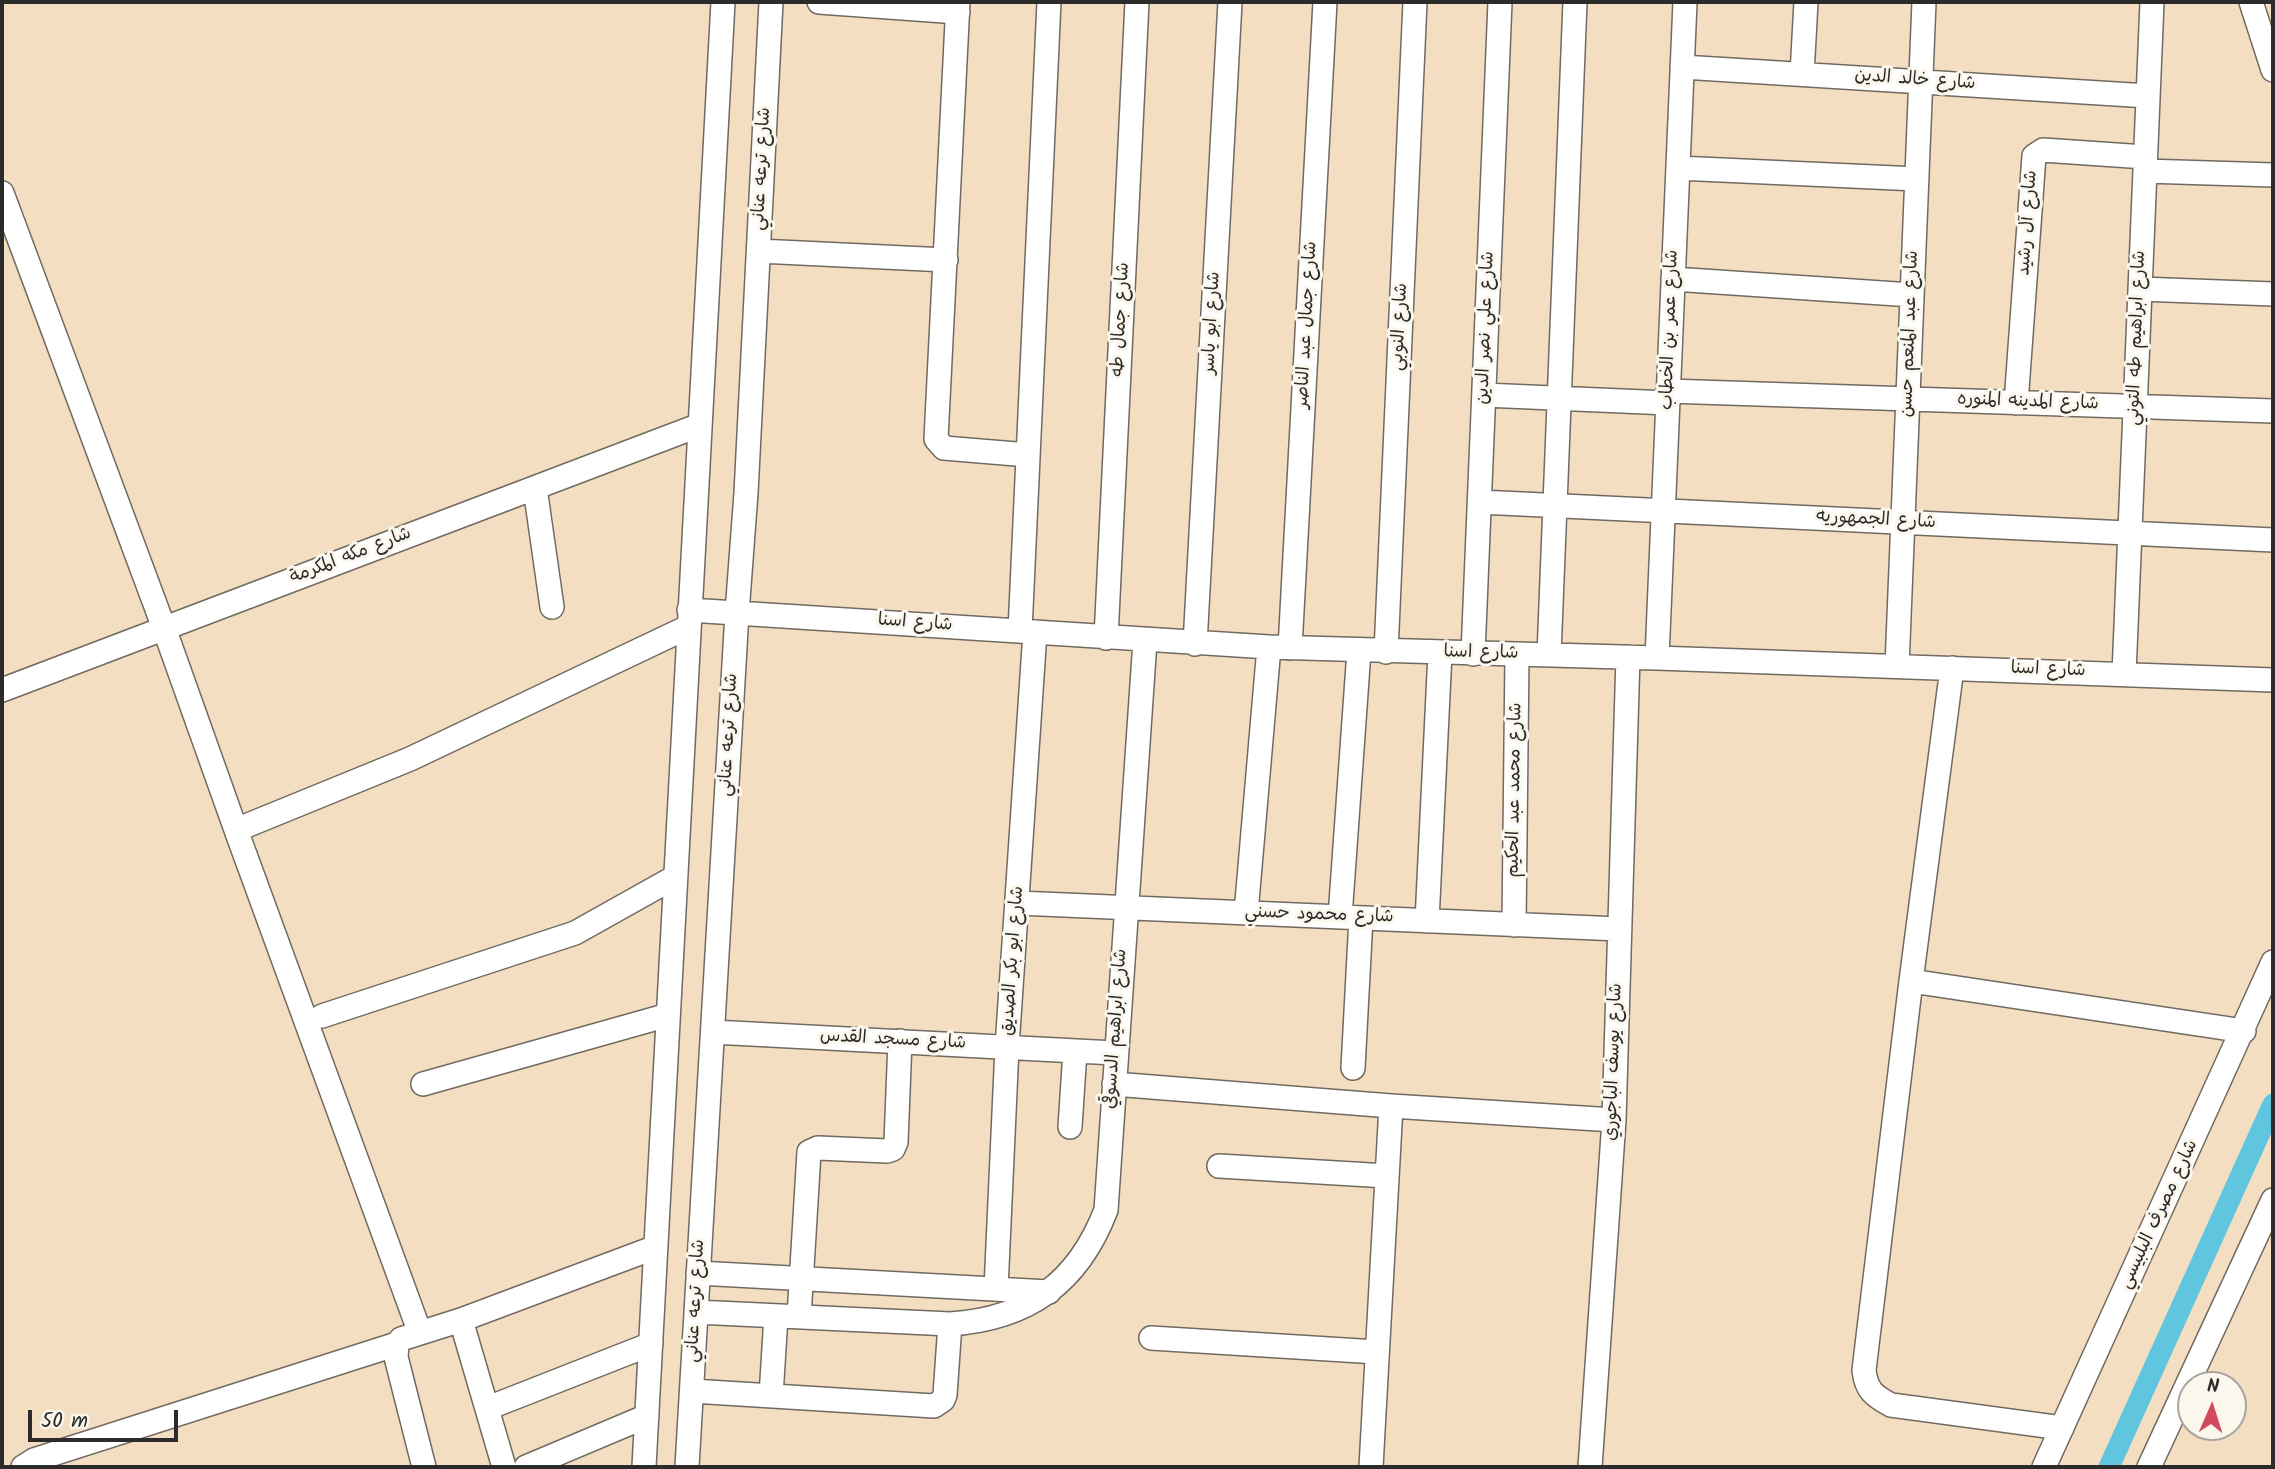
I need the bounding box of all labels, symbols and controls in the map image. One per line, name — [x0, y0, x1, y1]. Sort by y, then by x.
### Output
street label: شارع خالد الدين — [1854, 66, 1976, 96]
street label: شارع ترعه عناني — [749, 107, 777, 231]
street label: شارع آل رشيد — [2015, 170, 2043, 276]
street label: شارع جمال عبد الناصر — [1293, 241, 1323, 409]
street label: شارع عمر بن الخطاب — [1657, 249, 1685, 411]
street label: شارع عبد المنعم حسن — [1897, 250, 1925, 418]
street label: شارع ابراهيم طه التوني — [2124, 250, 2152, 426]
street label: شارع علي نصر الدين — [1474, 251, 1500, 405]
street label: شارع جمال طه — [1108, 262, 1136, 378]
street label: شارع ابو ياسر — [1200, 271, 1226, 375]
street label: شارع النوبي — [1388, 283, 1414, 371]
street label: شارع المدينه المنوره — [1957, 390, 2099, 416]
street label: شارع الجمهوريه — [1816, 507, 1936, 535]
street label: شارع مكه المكرمة — [287, 524, 415, 590]
street label: شارع اسنا — [877, 611, 953, 637]
street label: شارع اسنا — [1443, 643, 1519, 665]
street label: شارع اسنا — [2010, 659, 2086, 683]
street label: شارع ترعه عناني — [716, 673, 744, 797]
street label: شارع محمد عبد الحكيم — [1504, 702, 1528, 878]
street label: شارع ابو بكر الصديق — [998, 886, 1030, 1036]
street label: شارع محمود حسني — [1244, 903, 1394, 929]
street label: شارع ابراهيم الدسوقي — [1101, 948, 1133, 1110]
street label: شارع يوسف الباجوري — [1601, 983, 1629, 1141]
street label: شارع مسجد القدس — [819, 1026, 967, 1056]
street label: شارع مصرف البلبيسي — [2116, 1137, 2204, 1293]
street label: شارع ترعه عناني — [683, 1239, 711, 1363]
north arrow — [2177, 1371, 2247, 1441]
text: N — [2206, 1372, 2220, 1402]
scale bar — [32, 1396, 182, 1440]
text: 50 m — [41, 1405, 88, 1438]

